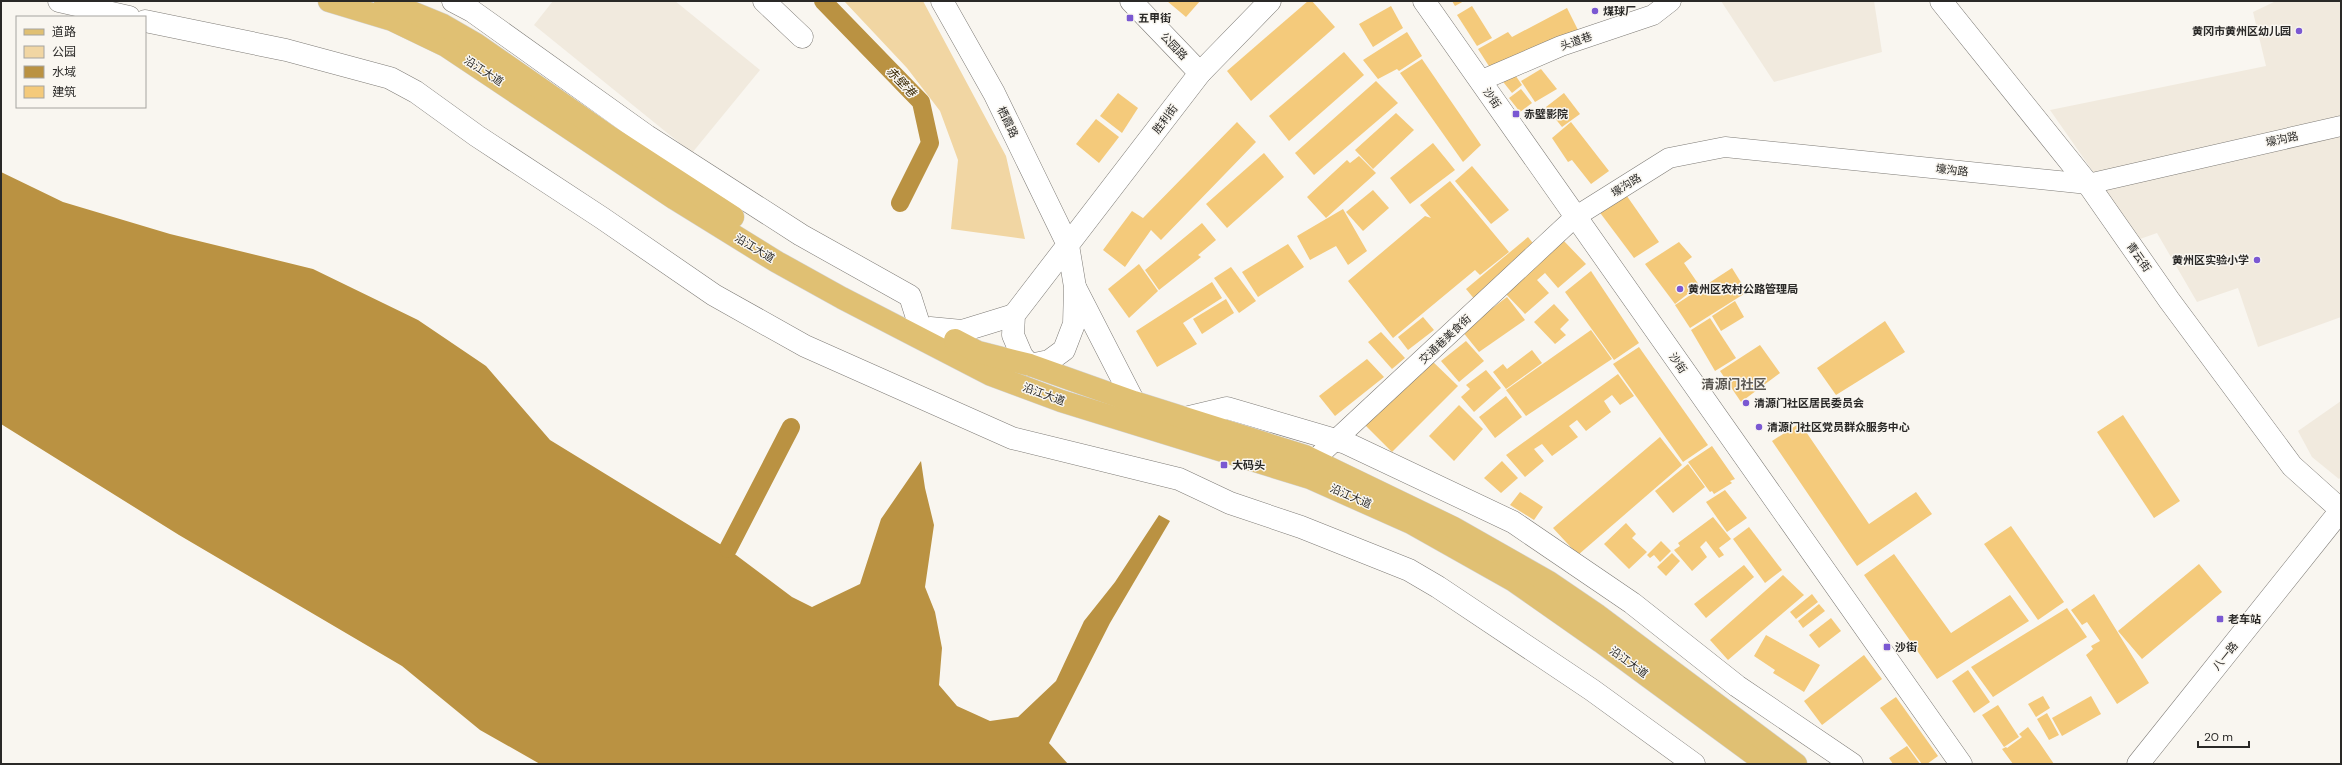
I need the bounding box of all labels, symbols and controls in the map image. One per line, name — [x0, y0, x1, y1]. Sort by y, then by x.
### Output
place label: 煤球厂 — [1603, 4, 1636, 18]
marker: 煤球厂 — [1590, 6, 1600, 16]
place label: 五甲街 — [1138, 11, 1171, 25]
marker: 五甲街 — [1125, 13, 1135, 23]
legend — [16, 16, 146, 108]
text: 道路 — [52, 24, 76, 40]
place label: 黄冈市黄州区幼儿园 — [2192, 24, 2291, 38]
marker: 黄冈市黄州区幼儿园 — [2294, 26, 2304, 36]
street label: 公园路 — [1158, 29, 1190, 63]
street label: 头道巷 — [1558, 29, 1594, 53]
text: 公园 — [52, 44, 76, 60]
street label: 沿江大道 — [462, 53, 506, 89]
water label: 赤壁港 — [883, 63, 921, 102]
text: 水域 — [52, 64, 76, 80]
text: 建筑 — [52, 84, 76, 100]
street label: 沙街 — [1480, 85, 1504, 111]
street label: 胜利街 — [1149, 102, 1181, 136]
street label: 栖霞路 — [994, 104, 1022, 140]
place label: 赤壁影院 — [1524, 107, 1568, 121]
marker: 赤壁影院 — [1511, 109, 1521, 119]
street label: 壕沟路 — [2264, 128, 2300, 150]
street label: 壕沟路 — [1935, 161, 1969, 179]
street label: 壕沟路 — [1608, 170, 1644, 200]
street label: 沿江大道 — [733, 231, 777, 265]
street label: 青云街 — [2124, 239, 2154, 275]
place label: 黄州区实验小学 — [2172, 253, 2249, 267]
marker: 黄州区实验小学 — [2252, 255, 2262, 265]
place label: 黄州区农村公路管理局 — [1688, 282, 1798, 296]
marker: 黄州区农村公路管理局 — [1675, 284, 1685, 294]
street label: 交通巷美食街 — [1416, 311, 1474, 367]
street label: 沙街 — [1666, 350, 1690, 376]
district label: 清源门社区 — [1701, 376, 1767, 393]
street label: 沿江大道 — [1021, 380, 1067, 408]
place label: 清源门社区居民委员会 — [1754, 396, 1864, 410]
marker: 清源门社区居民委员会 — [1741, 398, 1751, 408]
place label: 清源门社区党员群众服务中心 — [1767, 420, 1910, 434]
marker: 清源门社区党员群众服务中心 — [1754, 422, 1764, 432]
place label: 大码头 — [1232, 458, 1265, 472]
marker: 大码头 — [1219, 460, 1229, 470]
street label: 沿江大道 — [1328, 481, 1374, 511]
place label: 老车站 — [2228, 612, 2261, 626]
marker: 老车站 — [2215, 614, 2225, 624]
street label: 八一路 — [2209, 639, 2241, 673]
place label: 沙街 — [1895, 640, 1917, 654]
marker: 沙街 — [1882, 642, 1892, 652]
street label: 沿江大道 — [1607, 643, 1651, 681]
scale bar — [2198, 723, 2249, 749]
text: 20 m — [2204, 729, 2233, 745]

